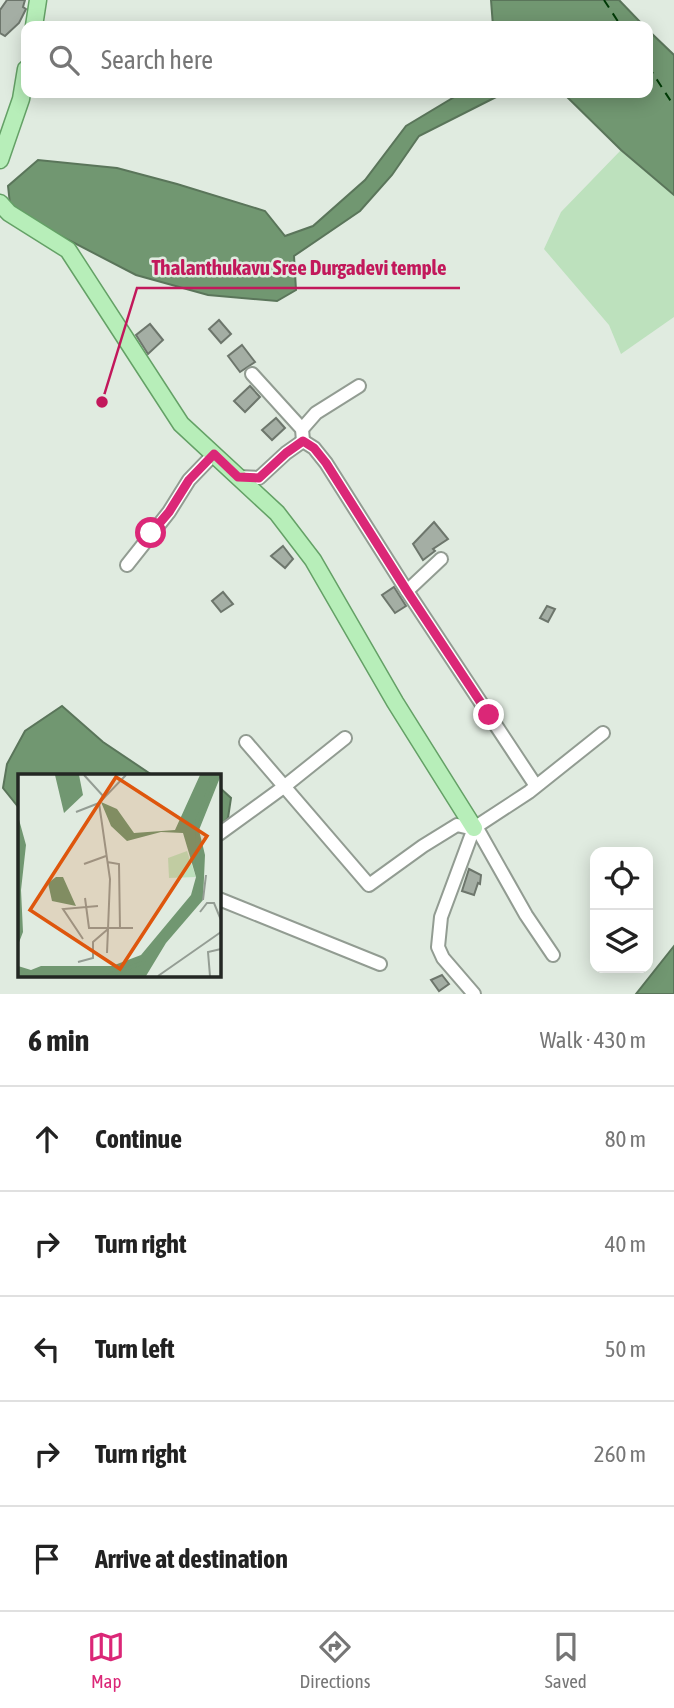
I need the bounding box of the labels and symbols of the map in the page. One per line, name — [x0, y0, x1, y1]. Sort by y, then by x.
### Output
callout: Thalanthukavu Sree Durgadevi temple — [137, 246, 460, 288]
text: Thalanthukavu Sree Durgadevi temple — [152, 255, 447, 279]
route start — [135, 517, 166, 548]
route end — [473, 699, 504, 730]
inset map — [18, 774, 220, 976]

